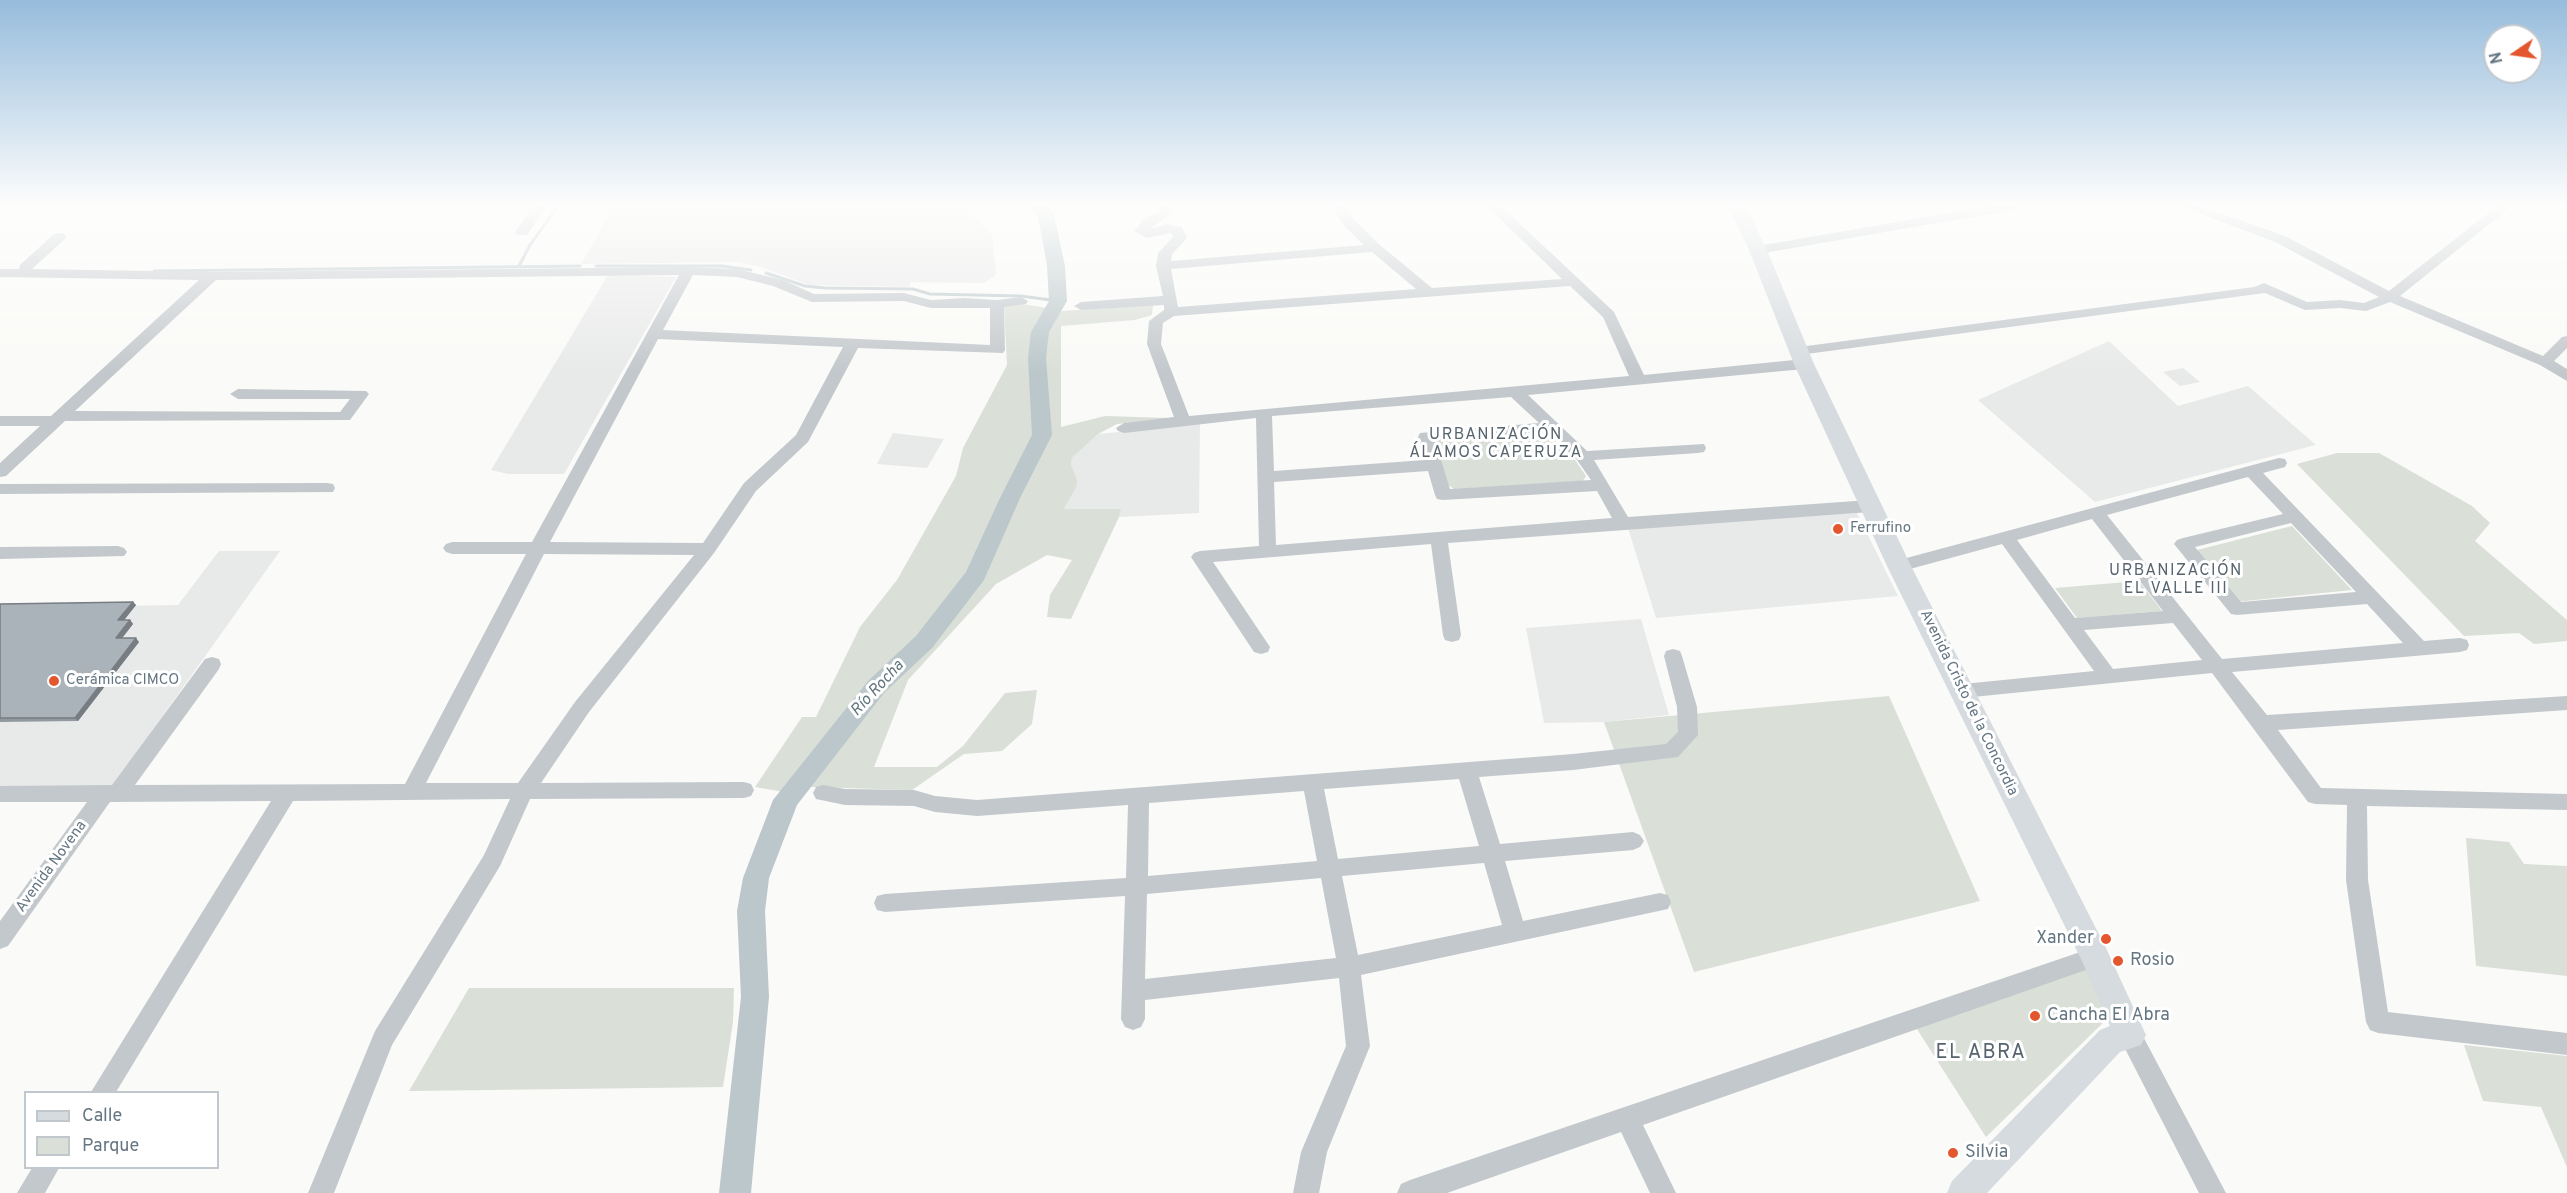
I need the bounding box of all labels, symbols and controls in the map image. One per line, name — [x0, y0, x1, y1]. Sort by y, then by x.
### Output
north arrow — [2483, 24, 2543, 84]
text: N — [2486, 50, 2508, 65]
district label: URBANIZACIÓN ÁLAMOS CAPERUZA — [1409, 426, 1583, 464]
place label: Ferrufino — [1850, 520, 1911, 538]
marker: Ferrufino — [1831, 522, 1845, 536]
district label: URBANIZACIÓN EL VALLE III — [2109, 562, 2243, 600]
street label: Avenida Cristo de la Concordia — [1915, 607, 2021, 799]
water label: Río Rocha — [847, 657, 909, 721]
place label: Cerámica CIMCO — [66, 672, 179, 690]
marker: Cerámica CIMCO — [47, 674, 61, 688]
street label: Avenida Novena — [13, 818, 91, 916]
place label: Xander — [2036, 928, 2094, 950]
marker: Xander — [2099, 932, 2113, 946]
place label: Rosio — [2130, 950, 2174, 972]
marker: Rosio — [2111, 954, 2125, 968]
place label: Cancha El Abra — [2047, 1005, 2170, 1027]
marker: Cancha El Abra — [2028, 1009, 2042, 1023]
district label: EL ABRA — [1936, 1042, 2026, 1066]
legend — [24, 1091, 219, 1169]
text: Calle — [82, 1105, 122, 1128]
text: Parque — [82, 1135, 139, 1158]
place label: Silvia — [1965, 1142, 2008, 1164]
marker: Silvia — [1946, 1146, 1960, 1160]

